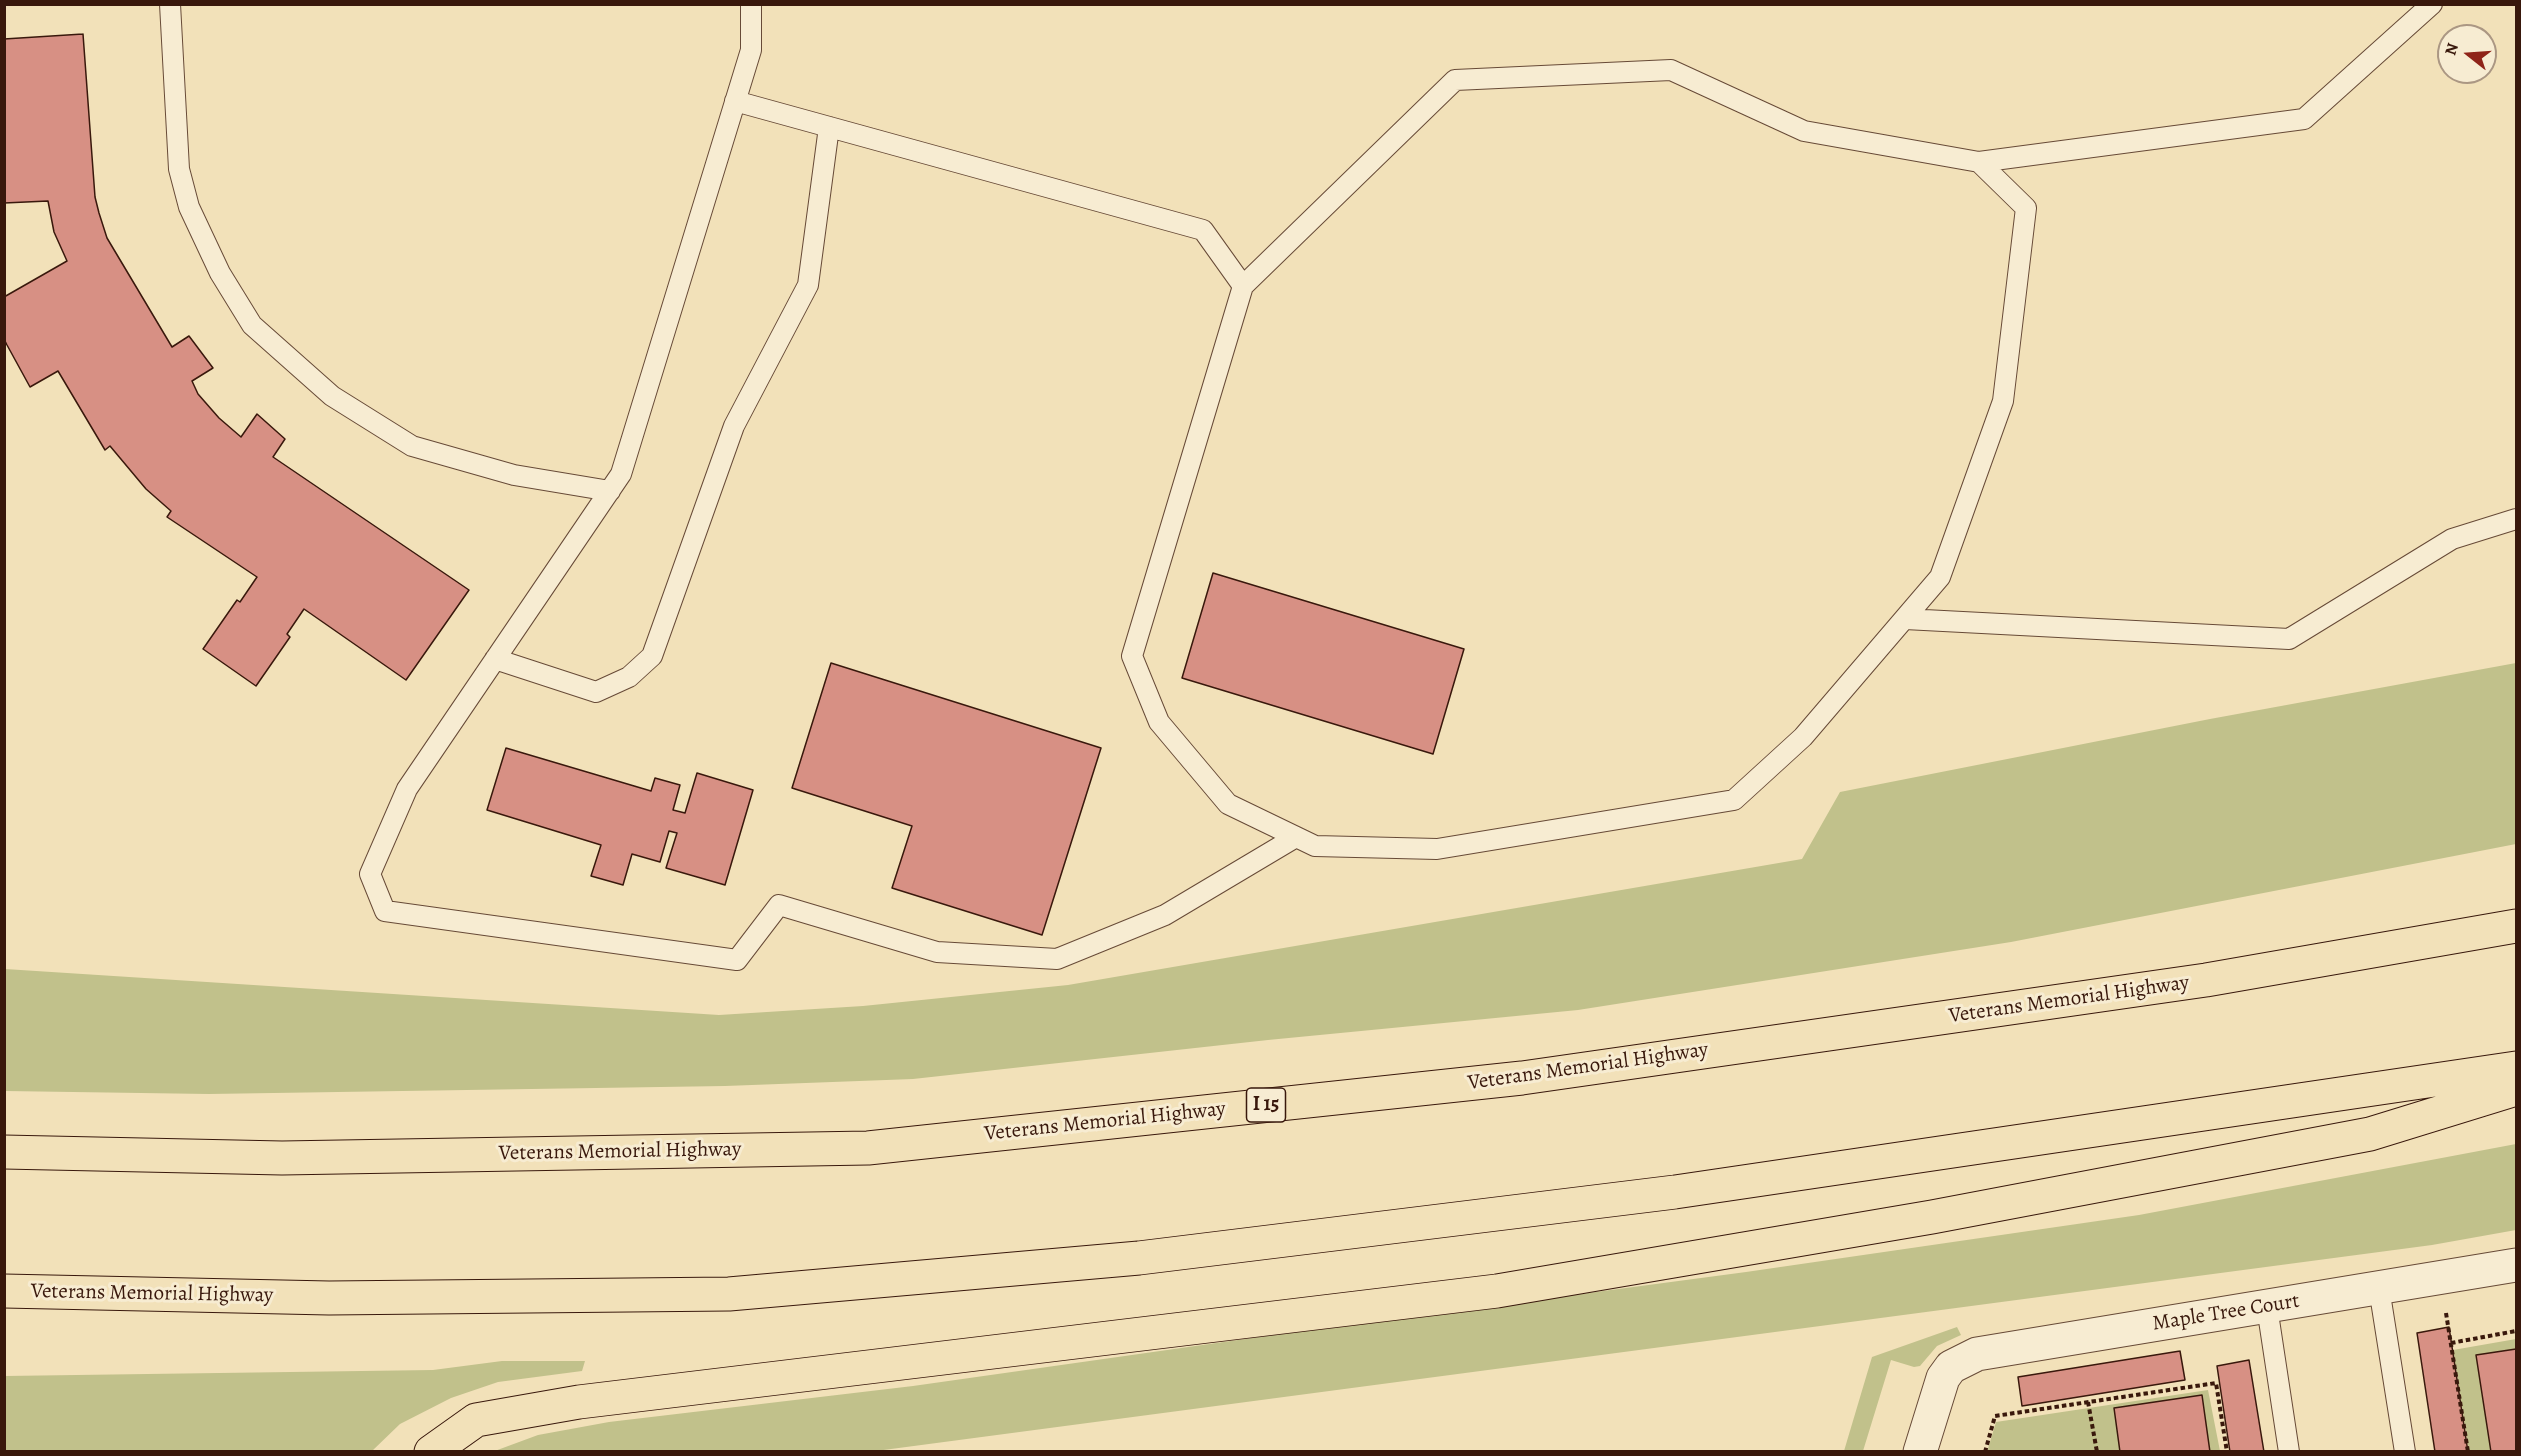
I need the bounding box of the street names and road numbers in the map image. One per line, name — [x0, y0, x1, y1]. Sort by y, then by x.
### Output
street label: Veterans Memorial Highway — [1947, 971, 2191, 1029]
street label: Veterans Memorial Highway — [1466, 1038, 1710, 1096]
road number: I 15 — [1246, 1088, 1286, 1122]
street label: Veterans Memorial Highway — [983, 1097, 1227, 1147]
street label: Veterans Memorial Highway — [499, 1137, 741, 1167]
street label: Veterans Memorial Highway — [31, 1279, 273, 1309]
street label: Maple Tree Court — [2151, 1289, 2301, 1337]

